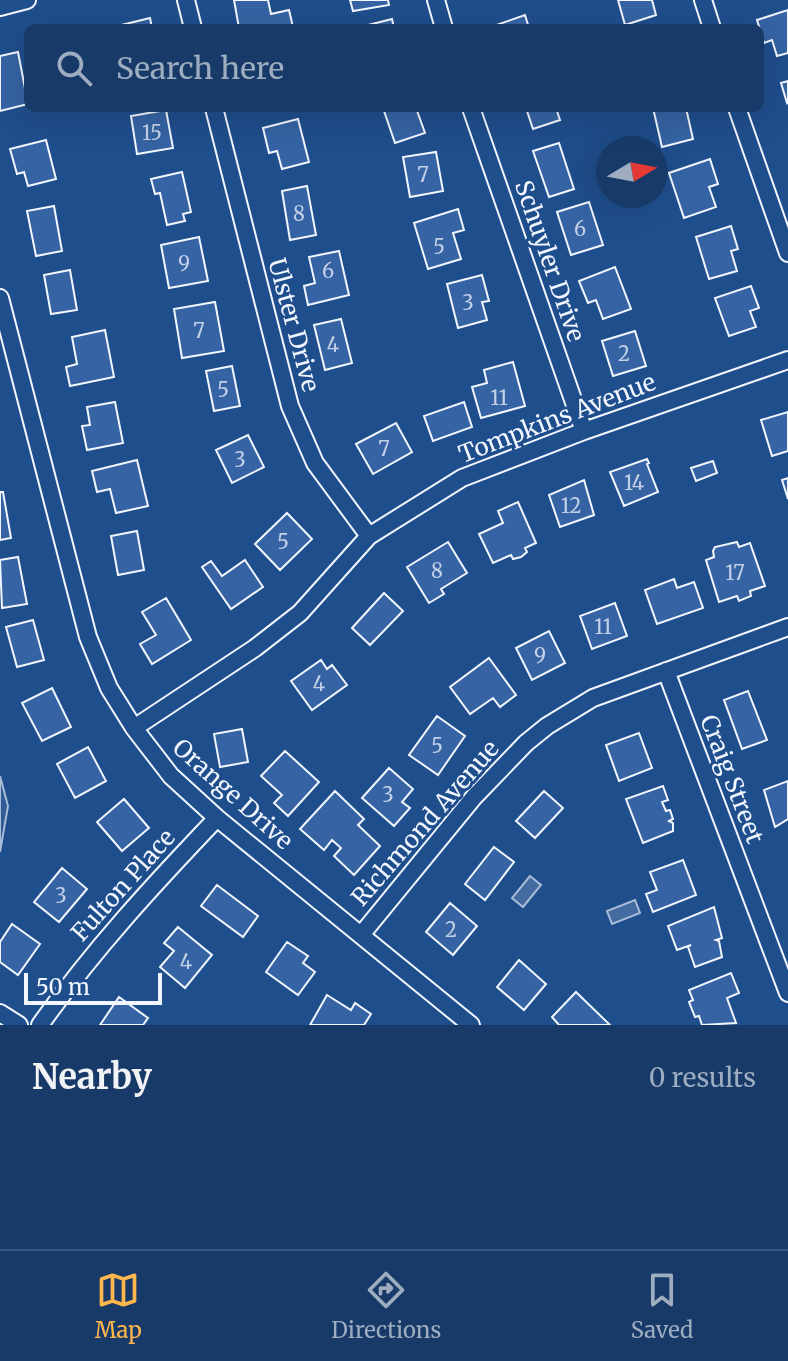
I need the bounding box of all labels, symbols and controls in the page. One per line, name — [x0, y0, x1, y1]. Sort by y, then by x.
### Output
search box — [24, 24, 764, 112]
icon: search — [52, 46, 96, 90]
text: Search here — [116, 49, 284, 87]
house number: 15 — [142, 120, 162, 145]
north arrow — [596, 136, 668, 208]
house number: 7 — [417, 162, 429, 187]
street label: Schuyler Drive — [508, 176, 592, 346]
house number: 8 — [293, 201, 305, 226]
house number: 6 — [574, 216, 586, 241]
house number: 5 — [433, 234, 445, 259]
house number: 9 — [178, 251, 190, 276]
street label: Ulster Drive — [261, 255, 327, 395]
house number: 6 — [322, 258, 334, 283]
house number: 3 — [462, 290, 474, 315]
house number: 7 — [193, 318, 205, 343]
house number: 4 — [327, 332, 339, 357]
house number: 2 — [618, 341, 630, 366]
street label: Tompkins Avenue — [454, 366, 660, 470]
house number: 5 — [217, 377, 229, 402]
house number: 11 — [490, 385, 508, 410]
house number: 7 — [378, 436, 390, 461]
house number: 3 — [234, 447, 246, 472]
house number: 14 — [624, 470, 644, 495]
house number: 12 — [561, 493, 581, 518]
house number: 5 — [277, 529, 289, 554]
house number: 8 — [431, 558, 443, 583]
house number: 17 — [725, 560, 745, 585]
house number: 11 — [594, 614, 612, 639]
house number: 9 — [534, 643, 546, 668]
house number: 4 — [313, 671, 325, 696]
street label: Craig Street — [693, 710, 771, 848]
street label: Orange Drive — [166, 732, 300, 856]
house number: 5 — [431, 733, 443, 758]
street label: Richmond Avenue — [344, 734, 506, 912]
house number: 3 — [382, 782, 394, 807]
street label: Fulton Place — [64, 822, 182, 948]
house number: 3 — [55, 883, 67, 908]
house number: 2 — [445, 917, 457, 942]
house number: 4 — [180, 949, 192, 974]
scale bar — [24, 969, 162, 1005]
text: 50 m — [36, 973, 90, 1001]
text: Nearby — [32, 1056, 152, 1098]
text: 0 results — [649, 1061, 756, 1094]
tab: Map — [95, 1268, 142, 1344]
tab: Directions — [331, 1268, 441, 1344]
tab: Saved — [631, 1268, 693, 1344]

